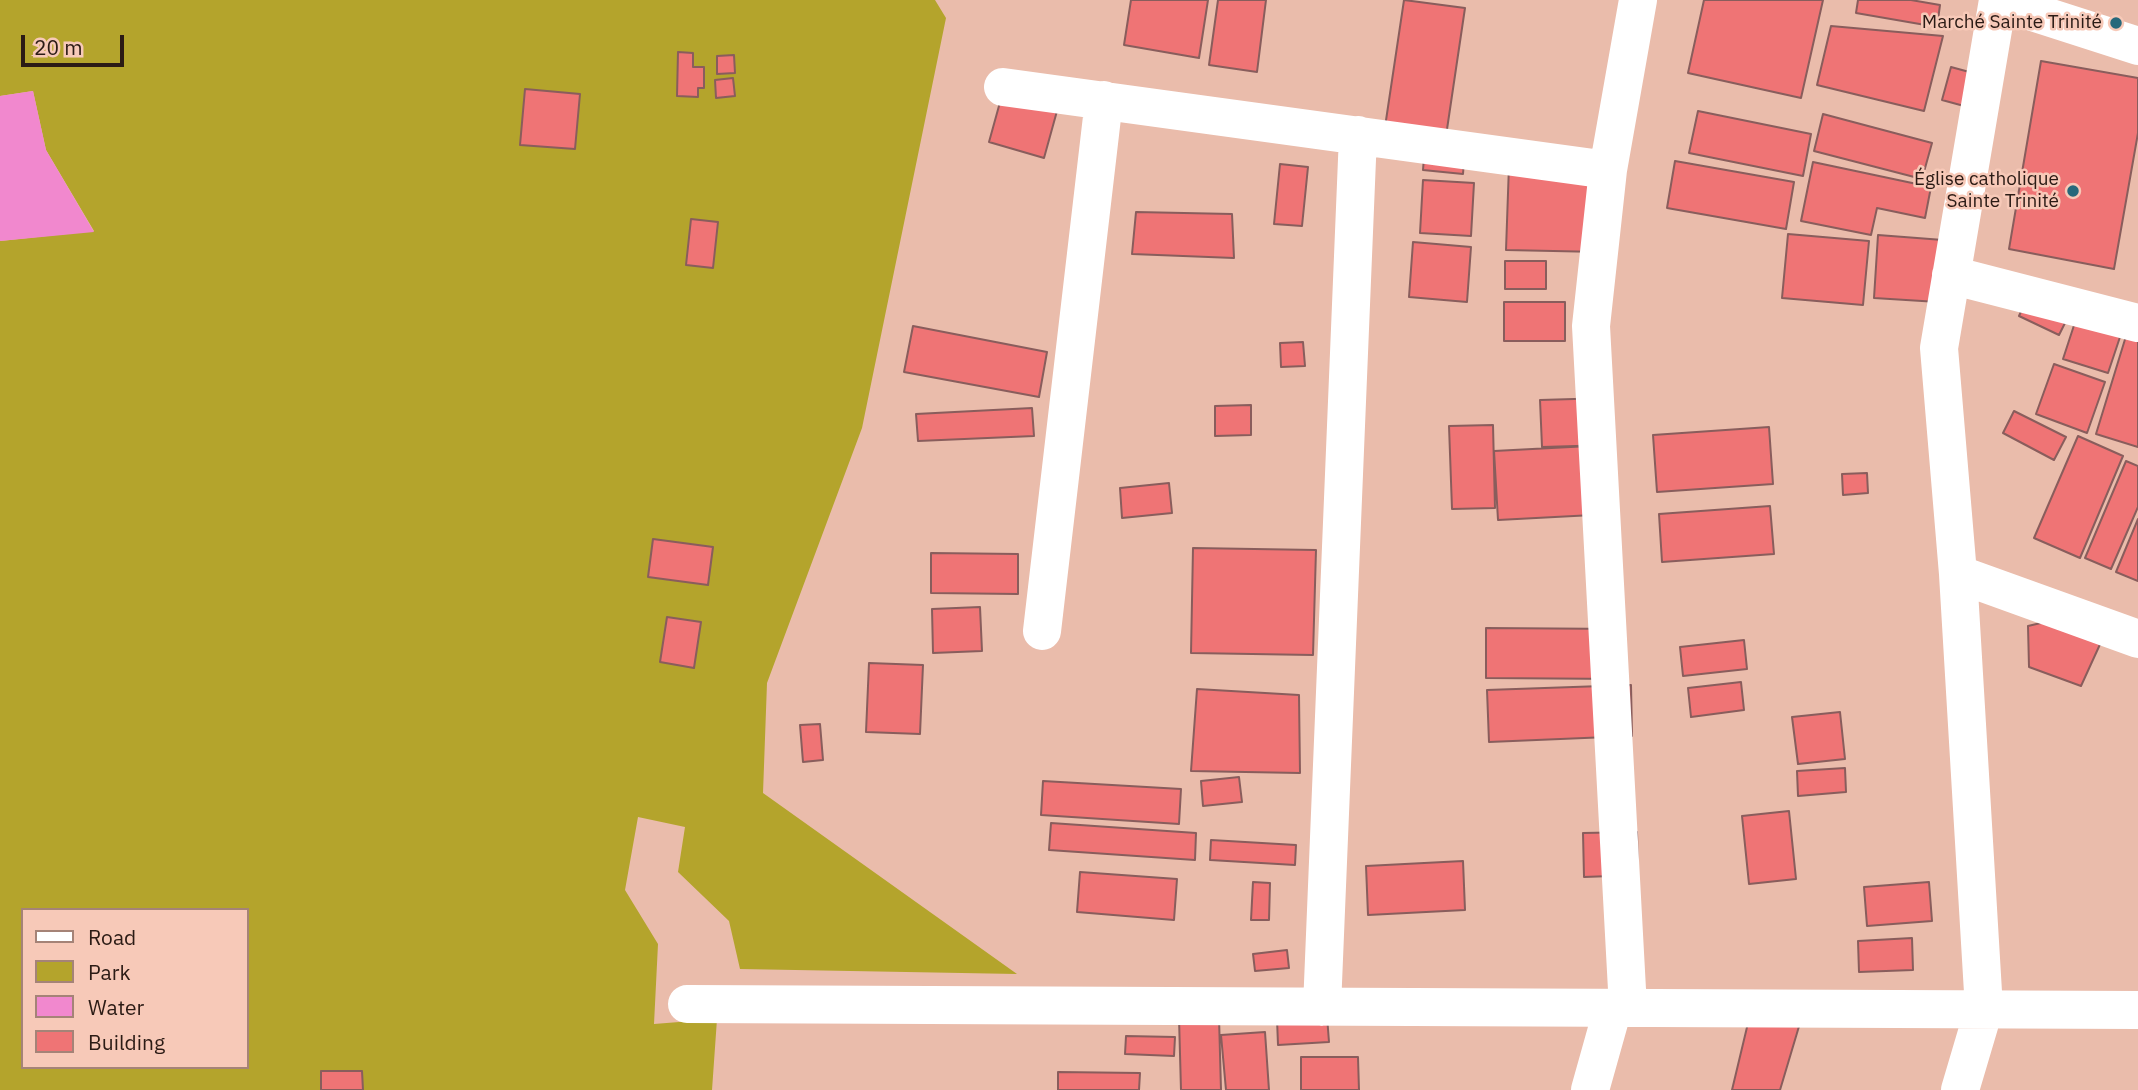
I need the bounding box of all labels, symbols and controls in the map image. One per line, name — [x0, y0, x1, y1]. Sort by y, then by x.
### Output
place label: Marché Sainte Trinité — [1922, 12, 2102, 34]
marker: Marché Sainte Trinité — [2108, 15, 2124, 31]
scale bar — [24, 21, 128, 65]
text: 20 m — [34, 33, 83, 61]
place label: Église catholique Sainte Trinité — [1914, 169, 2059, 213]
marker: Église catholique Sainte Trinité — [2065, 183, 2081, 199]
legend — [21, 908, 248, 1069]
text: Road — [88, 923, 136, 951]
text: Park — [88, 958, 131, 986]
text: Water — [88, 993, 144, 1021]
text: Building — [88, 1028, 165, 1056]

